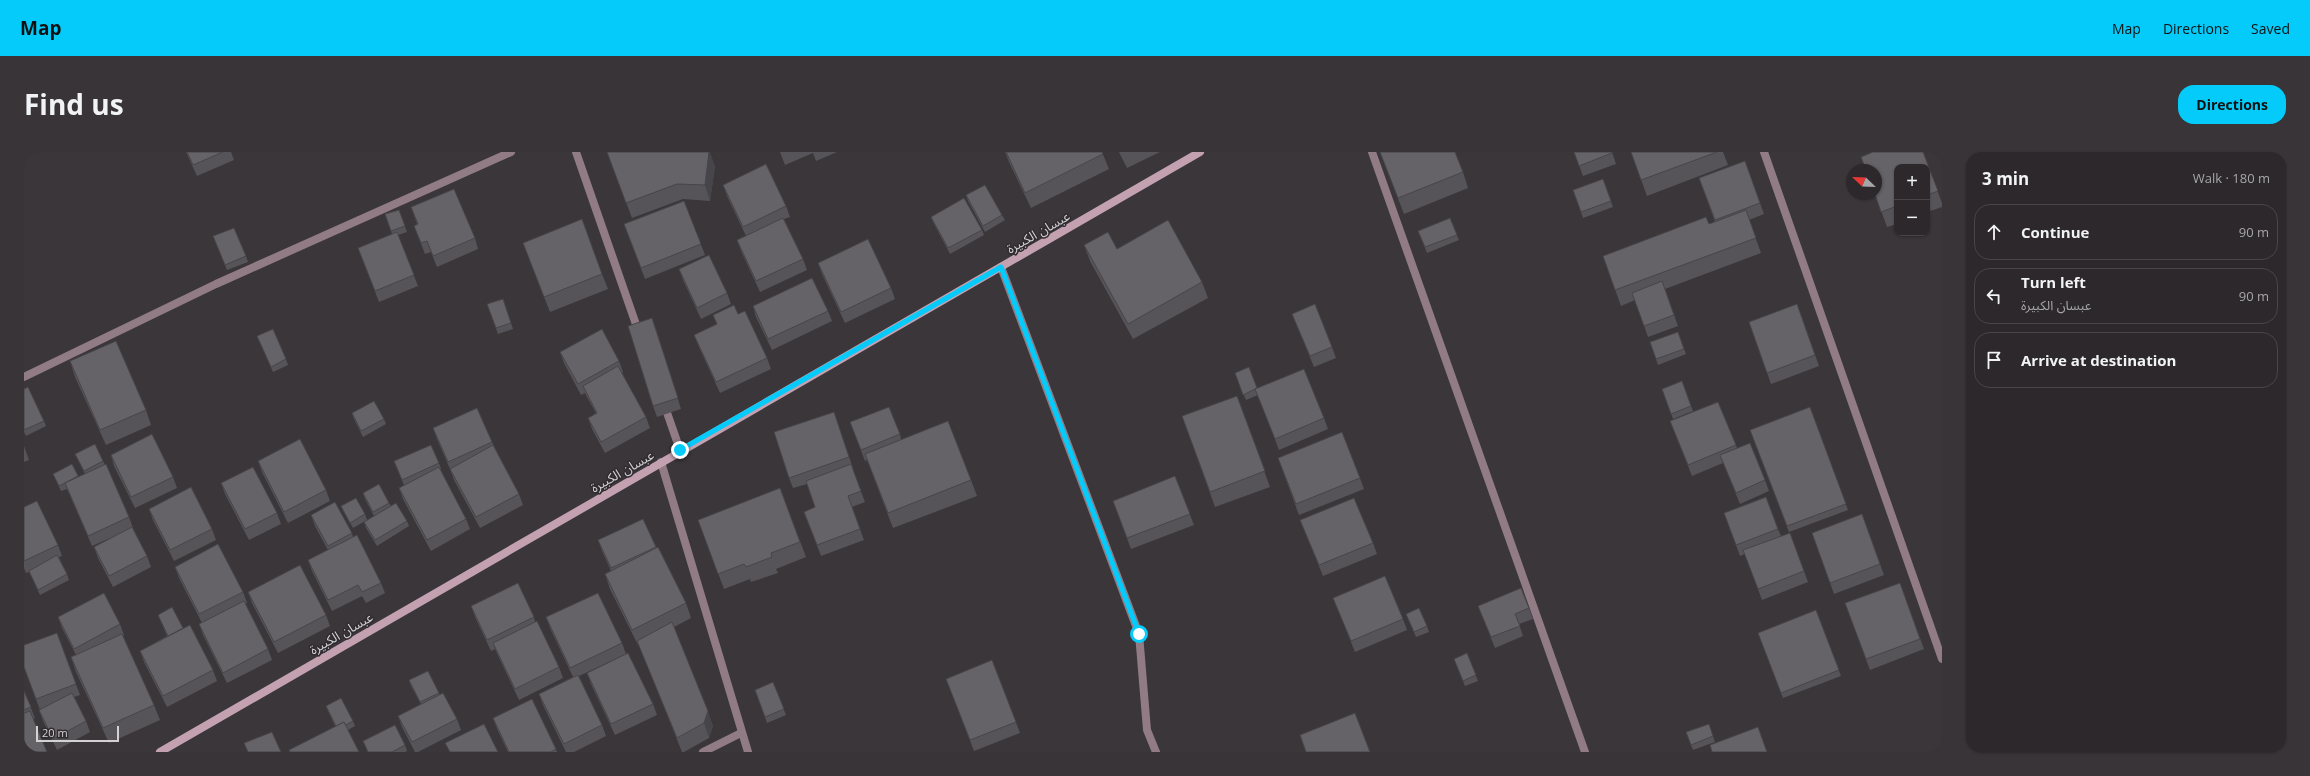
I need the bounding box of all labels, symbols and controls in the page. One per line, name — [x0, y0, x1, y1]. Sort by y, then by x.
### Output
text: Map — [20, 15, 61, 41]
text: Map — [2112, 19, 2141, 38]
text: Directions — [2163, 19, 2229, 38]
text: Saved — [2251, 19, 2290, 38]
text: Find us — [24, 85, 124, 123]
button: Directions — [2178, 85, 2286, 124]
north arrow — [1846, 164, 1882, 200]
map controls — [1894, 164, 1930, 236]
button: + — [1894, 164, 1930, 200]
text: 3 min — [1982, 167, 2029, 190]
text: Walk · 180 m — [2193, 169, 2270, 187]
button: − — [1894, 200, 1930, 236]
street label: عبسان الكبيرة — [1003, 206, 1073, 257]
icon: ahead — [1983, 221, 2005, 243]
text: Continue — [2021, 222, 2089, 242]
text: 90 m — [2239, 223, 2269, 241]
text: Turn left — [2021, 272, 2086, 292]
icon: left — [1983, 285, 2005, 307]
text: 90 m — [2239, 287, 2269, 305]
text: عبسان الكبيرة — [2021, 296, 2091, 314]
icon: arrive — [1983, 349, 2005, 371]
text: Arrive at destination — [2021, 350, 2176, 370]
route end — [671, 441, 689, 459]
street label: عبسان الكبيرة — [587, 445, 657, 496]
street label: عبسان الكبيرة — [306, 607, 376, 658]
route start — [1130, 625, 1148, 643]
scale bar — [36, 724, 119, 743]
text: 20 m — [42, 725, 68, 740]

